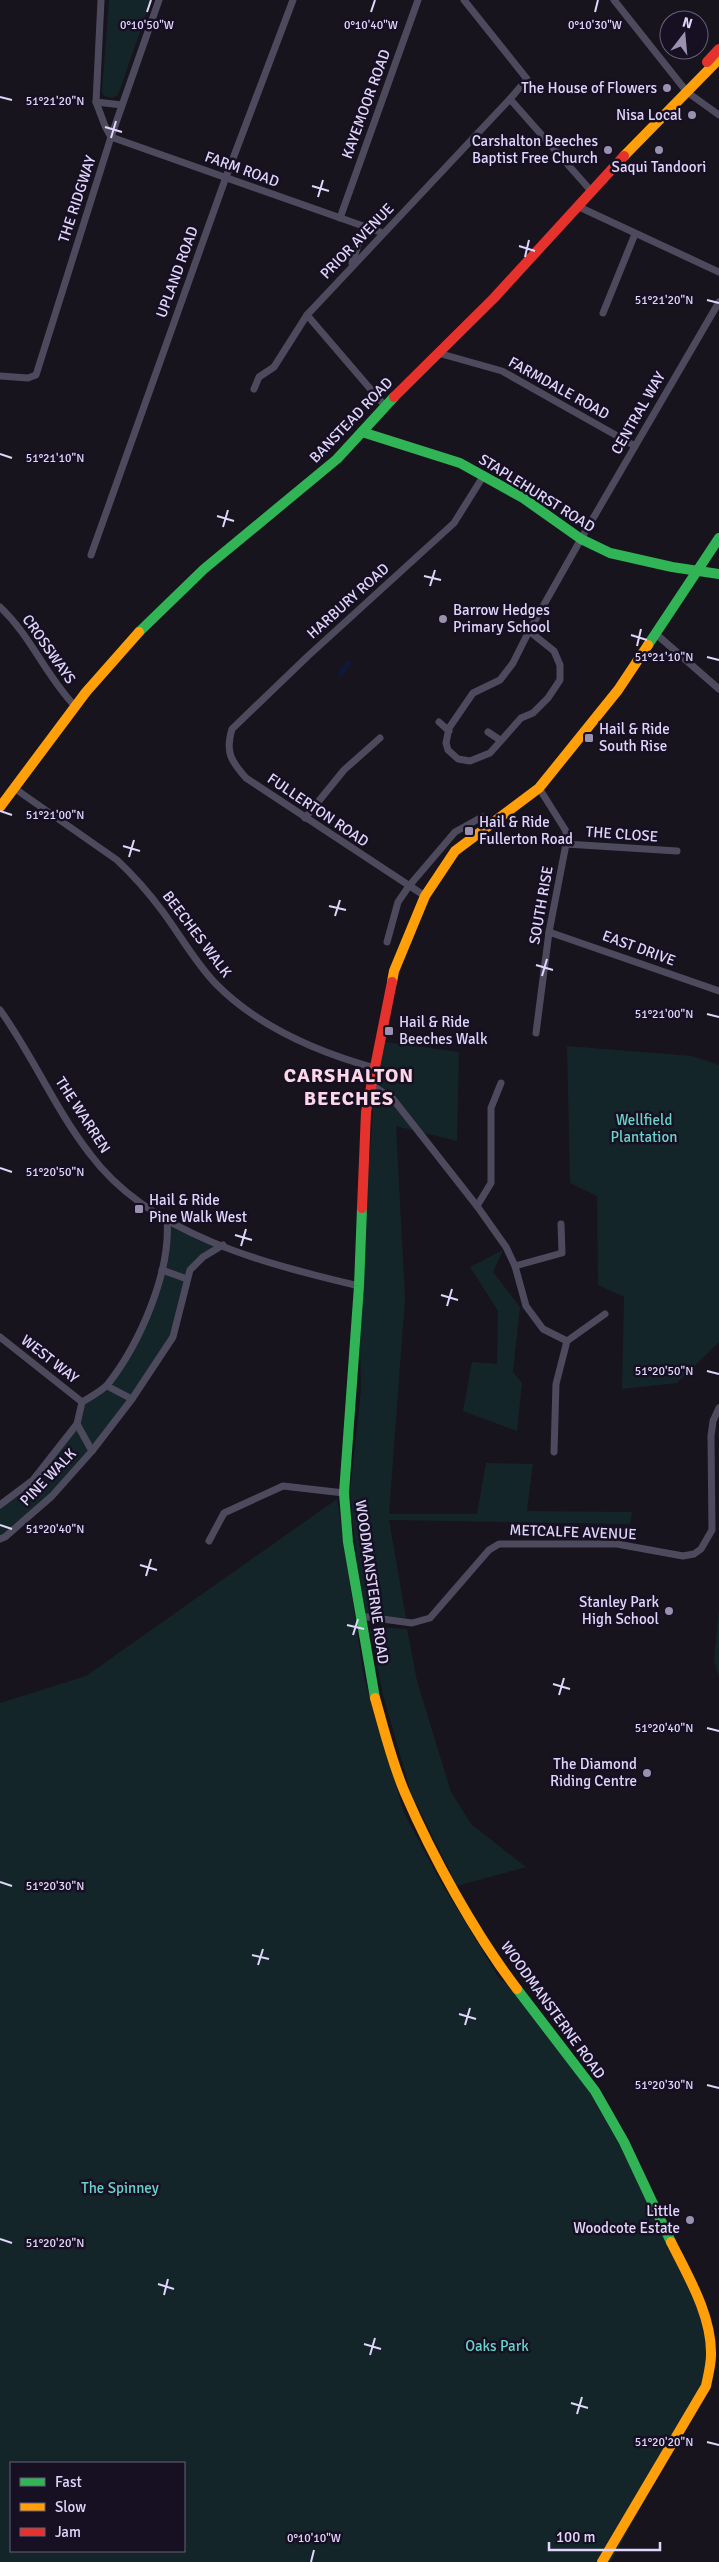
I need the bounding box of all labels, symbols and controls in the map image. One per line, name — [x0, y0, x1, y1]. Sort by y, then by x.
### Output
north arrow — [659, 10, 709, 60]
text: N — [680, 13, 694, 32]
text: 0°10'50"W — [120, 18, 174, 33]
text: 0°10'40"W — [344, 18, 398, 33]
text: 0°10'30"W — [568, 18, 622, 33]
street label: KAYEMOOR ROAD — [338, 47, 394, 161]
place label: The House of Flowers — [521, 79, 657, 97]
marker: The House of Flowers — [661, 82, 673, 94]
text: 51°21'20"N — [26, 94, 84, 109]
place label: Nisa Local — [616, 106, 682, 124]
marker: Nisa Local — [686, 109, 698, 121]
place label: Carshalton Beeches Baptist Free Church — [472, 132, 598, 167]
marker: Carshalton Beeches Baptist Free Church — [602, 144, 614, 156]
marker: Saqui Tandoori — [653, 144, 665, 156]
street label: FARM ROAD — [202, 147, 282, 191]
street label: THE RIDGWAY — [54, 153, 100, 245]
place label: Saqui Tandoori — [612, 158, 706, 176]
street label: PRIOR AVENUE — [316, 199, 398, 283]
street label: UPLAND ROAD — [152, 224, 202, 320]
text: 51°21'20"N — [635, 293, 693, 308]
street label: FARMDALE ROAD — [505, 353, 613, 423]
street label: CENTRAL WAY — [607, 368, 669, 458]
street label: BANSTEAD ROAD — [306, 374, 396, 466]
street label: STAPLEHURST ROAD — [476, 450, 598, 536]
text: 51°21'10"N — [26, 451, 84, 466]
street label: HARBURY ROAD — [303, 559, 393, 643]
place label: Barrow Hedges Primary School — [453, 601, 550, 636]
street label: CROSSWAYS — [19, 611, 79, 687]
marker: Barrow Hedges Primary School — [437, 613, 449, 625]
text: 51°21'10"N — [635, 650, 693, 665]
place label: Hail & Ride South Rise — [599, 720, 670, 755]
marker: Hail & Ride South Rise — [583, 732, 595, 744]
street label: FULLERTON ROAD — [264, 769, 372, 851]
text: 51°21'00"N — [26, 808, 84, 823]
place label: Hail & Ride Fullerton Road — [479, 813, 573, 848]
street label: THE CLOSE — [585, 822, 659, 846]
marker: Hail & Ride Fullerton Road — [463, 825, 475, 837]
street label: SOUTH RISE — [525, 864, 557, 946]
street label: BEECHES WALK — [159, 887, 235, 981]
street label: EAST DRIVE — [600, 926, 678, 970]
text: 51°21'00"N — [635, 1007, 693, 1022]
place label: Hail & Ride Beeches Walk — [399, 1013, 488, 1048]
marker: Hail & Ride Beeches Walk — [383, 1025, 395, 1037]
district label: CARSHALTON BEECHES — [284, 1063, 414, 1111]
street label: THE WARREN — [52, 1073, 114, 1157]
park label: Wellfield Plantation — [611, 1111, 677, 1146]
text: 51°20'50"N — [26, 1165, 84, 1180]
place label: Hail & Ride Pine Walk West — [149, 1191, 247, 1226]
marker: Hail & Ride Pine Walk West — [133, 1203, 145, 1215]
street label: WEST WAY — [18, 1331, 83, 1387]
text: 51°20'50"N — [635, 1364, 693, 1379]
street label: PINE WALK — [16, 1444, 80, 1510]
street label: WOODMANSTERNE ROAD — [352, 1499, 392, 1665]
street label: METCALFE AVENUE — [509, 1521, 637, 1543]
text: 51°20'40"N — [26, 1522, 84, 1537]
place label: Stanley Park High School — [579, 1593, 659, 1628]
marker: Stanley Park High School — [663, 1605, 675, 1617]
text: 51°20'40"N — [635, 1721, 693, 1736]
place label: The Diamond Riding Centre — [550, 1755, 637, 1790]
marker: The Diamond Riding Centre — [641, 1767, 653, 1779]
text: 51°20'30"N — [26, 1879, 84, 1894]
street label: WOODMANSTERNE ROAD — [497, 1938, 609, 2082]
text: 51°20'30"N — [635, 2078, 693, 2093]
park label: The Spinney — [81, 2179, 159, 2197]
place label: Little Woodcote Estate — [573, 2202, 680, 2237]
marker: Little Woodcote Estate — [684, 2214, 696, 2226]
text: 51°20'20"N — [26, 2236, 84, 2251]
park label: Oaks Park — [465, 2337, 529, 2355]
text: 51°20'20"N — [635, 2435, 693, 2450]
legend — [10, 2462, 185, 2552]
text: Fast — [55, 2473, 82, 2491]
text: Slow — [55, 2498, 86, 2516]
scale bar — [549, 2520, 660, 2552]
text: Jam — [55, 2523, 81, 2541]
text: 100 m — [556, 2528, 596, 2546]
text: 0°10'10"W — [287, 2531, 341, 2546]

